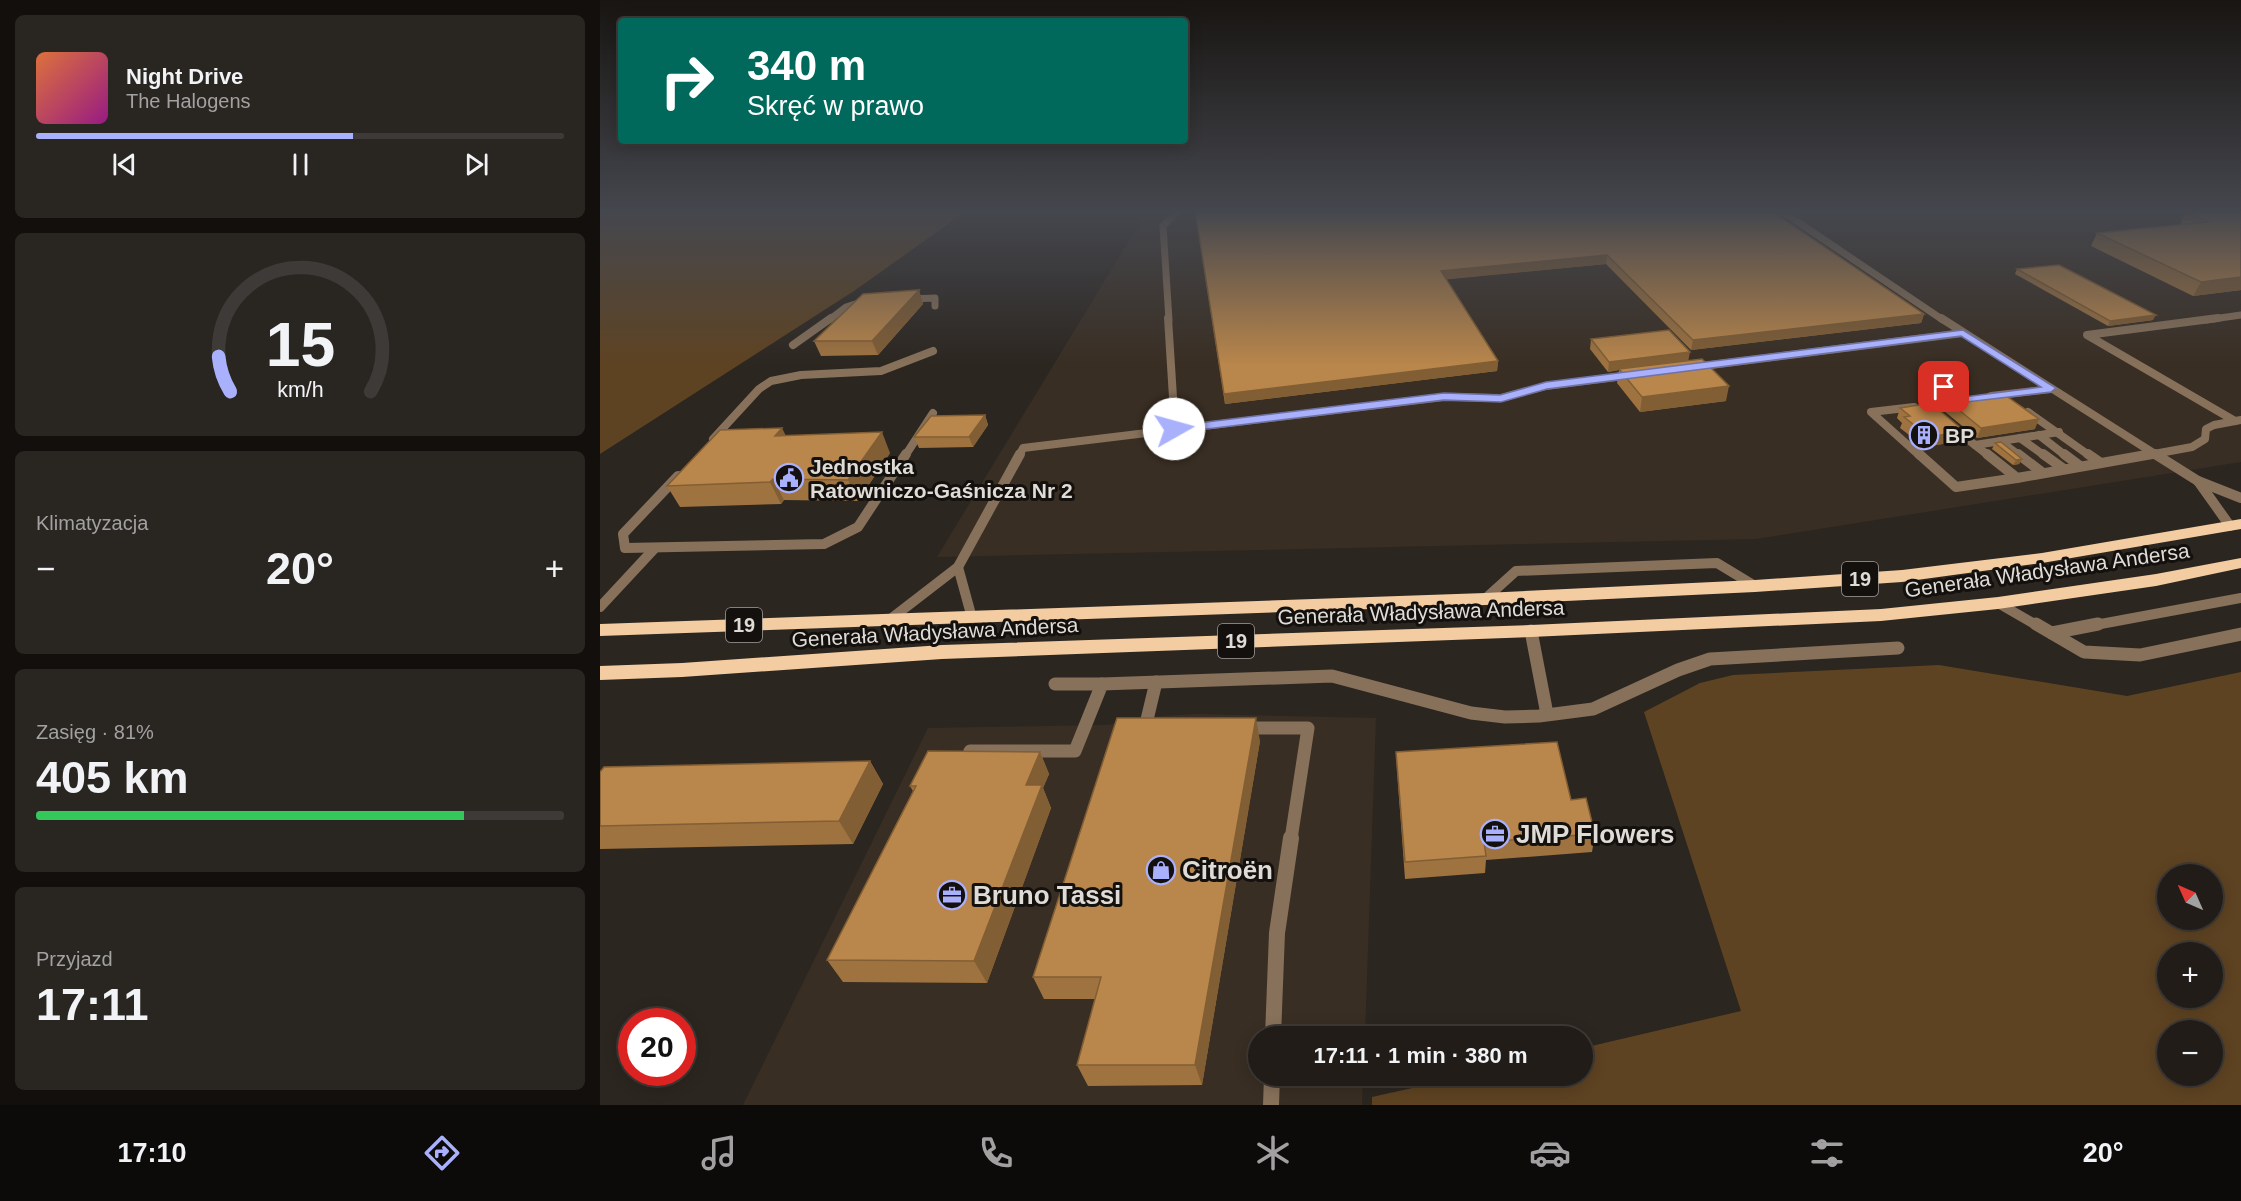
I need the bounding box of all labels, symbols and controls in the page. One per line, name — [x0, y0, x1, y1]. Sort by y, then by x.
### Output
icon: right — [648, 42, 726, 120]
text: 340 m — [747, 42, 866, 89]
text: Night Drive — [126, 64, 243, 89]
text: The Halogens — [126, 90, 251, 112]
text: Skręć w prawo — [747, 91, 924, 121]
icon: previous — [108, 148, 141, 181]
icon: pause — [284, 148, 317, 181]
icon: next — [460, 148, 493, 181]
text: 15 — [265, 310, 335, 379]
pin — [1918, 361, 1969, 412]
icon: arrive — [1927, 370, 1960, 403]
text: km/h — [277, 378, 323, 402]
position arrow — [1142, 397, 1206, 461]
building icon: BP — [1908, 419, 1940, 451]
place label: BP — [1945, 424, 1974, 447]
place label: Jednostka Ratowniczo-Gaśnicza Nr 2 — [810, 455, 1073, 502]
public building icon: Jednostka Ratowniczo-Gaśnicza Nr 2 — [773, 462, 805, 494]
text: Klimatyzacja — [36, 512, 148, 534]
street label: Generała Władysława Andersa — [1903, 539, 2191, 601]
text: 20° — [266, 543, 334, 594]
text: − — [36, 550, 55, 587]
text: + — [545, 550, 564, 587]
road number: 19 — [1842, 562, 1878, 596]
street label: Generała Władysława Andersa — [1277, 595, 1565, 629]
road number: 19 — [726, 608, 762, 642]
street label: Generała Władysława Andersa — [791, 613, 1079, 651]
road number: 19 — [1218, 624, 1254, 658]
text: Zasięg · 81% — [36, 721, 154, 743]
text: 405 km — [36, 752, 189, 803]
office icon: JMP Flowers — [1479, 818, 1511, 850]
place label: JMP Flowers — [1516, 819, 1674, 849]
shop icon: Citroën — [1145, 854, 1177, 886]
place label: Citroën — [1182, 855, 1273, 885]
north arrow — [2157, 864, 2223, 930]
map controls — [2157, 864, 2223, 1086]
office icon: Bruno Tassi — [936, 879, 968, 911]
place label: Bruno Tassi — [973, 880, 1121, 910]
button: + — [2157, 942, 2223, 1008]
text: Przyjazd — [36, 948, 113, 970]
text: 17:11 — [36, 979, 149, 1030]
speed limit sign: 20 — [618, 1008, 696, 1086]
button: − — [2157, 1020, 2223, 1086]
text: 17:11 · 1 min · 380 m — [1314, 1043, 1528, 1068]
icon: directions — [421, 1132, 463, 1174]
icon: music — [698, 1132, 740, 1174]
icon: phone — [975, 1132, 1017, 1174]
icon: climate — [1252, 1132, 1294, 1174]
icon: car — [1529, 1132, 1571, 1174]
icon: filters — [1806, 1132, 1848, 1174]
text: 17:10 — [117, 1138, 187, 1168]
text: 20° — [2083, 1138, 2123, 1168]

